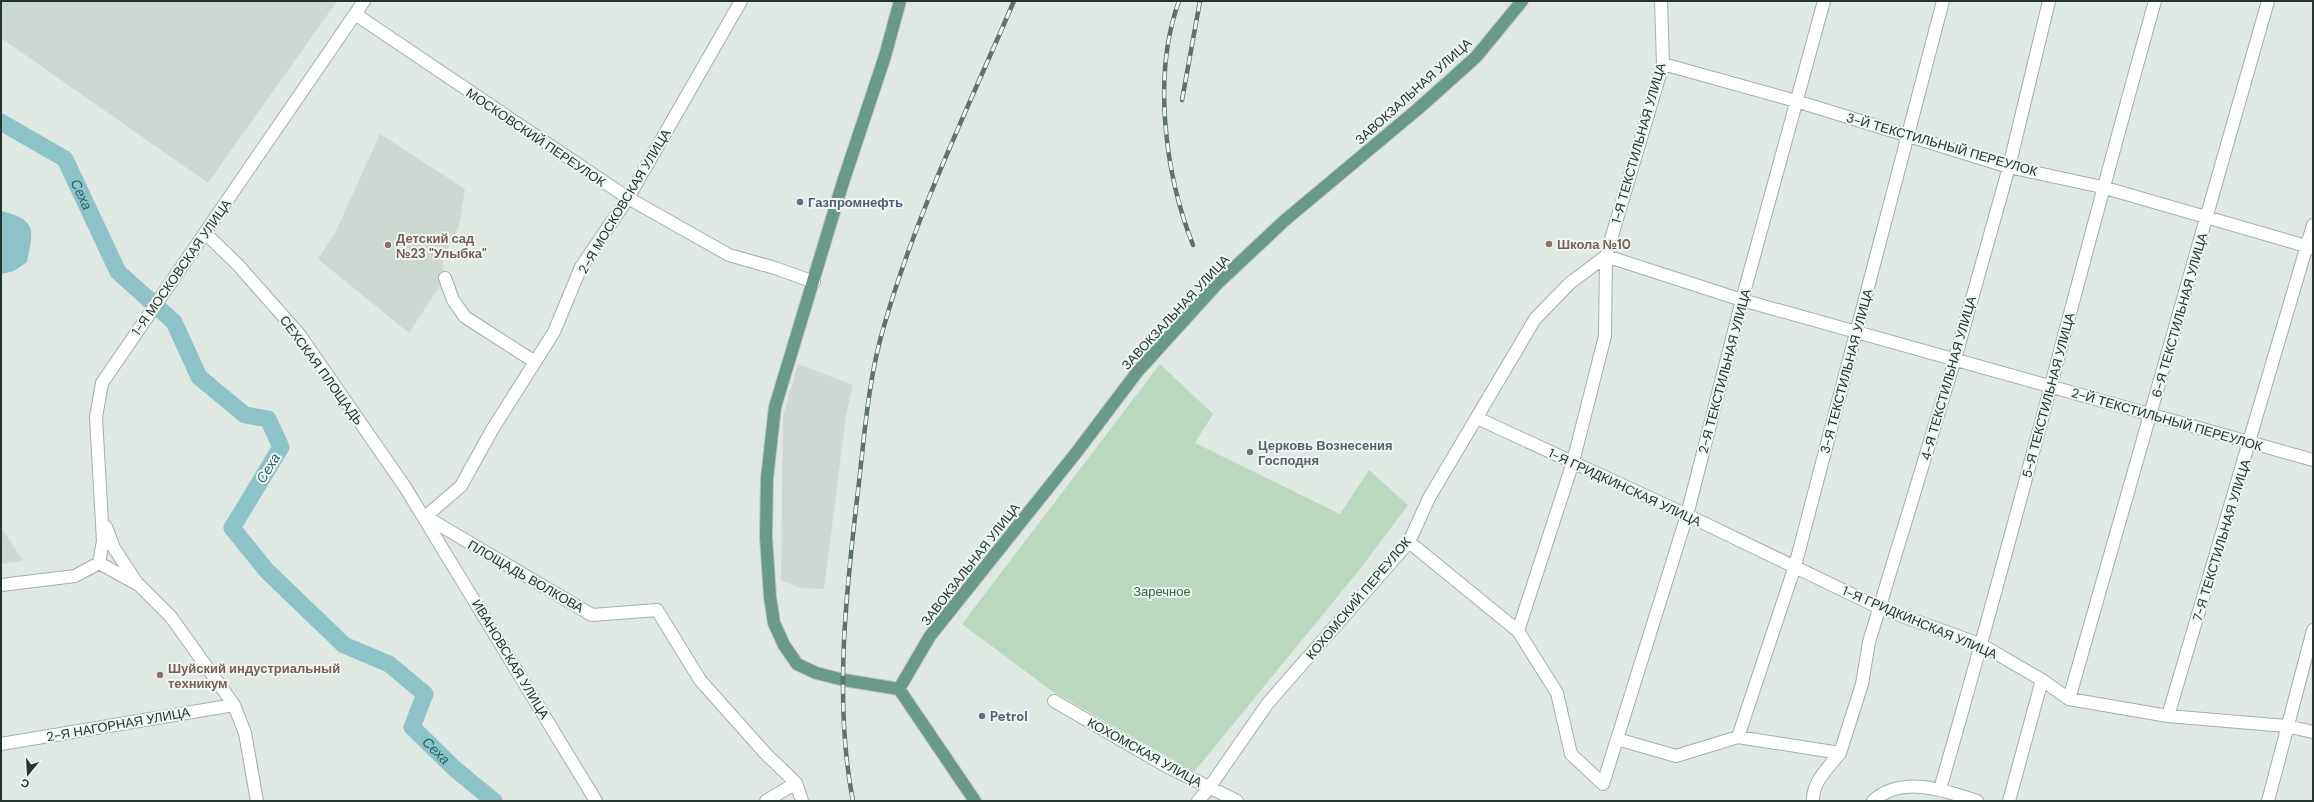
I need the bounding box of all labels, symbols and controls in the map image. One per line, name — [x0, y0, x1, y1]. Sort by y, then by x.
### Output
street label: ЗАВОКЗАЛЬНАЯ УЛИЦА — [1352, 34, 1475, 148]
street label: 1-Я ТЕКСТИЛЬНАЯ УЛИЦА — [1607, 61, 1670, 225]
street label: МОСКОВСКИЙ ПЕРЕУЛОК — [463, 84, 609, 191]
street label: 3-Й ТЕКСТИЛЬНЫЙ ПЕРЕУЛОК — [1844, 109, 2040, 180]
street label: 2-Я МОСКОВСКАЯ УЛИЦА — [574, 125, 675, 277]
water label: Сеха — [67, 176, 97, 213]
place label: Газпромнефть — [808, 194, 903, 211]
street label: 1-Я МОСКОВСКАЯ УЛИЦА — [128, 196, 235, 339]
marker: Газпромнефть — [795, 197, 805, 207]
place label: Детский сад №23 "Улыбка" — [396, 230, 487, 262]
street label: 6-Я ТЕКСТИЛЬНАЯ УЛИЦА — [2148, 231, 2211, 399]
place label: Школа №10 — [1557, 236, 1631, 253]
marker: Школа №10 — [1544, 239, 1554, 249]
marker: Детский сад №23 "Улыбка" — [383, 240, 393, 250]
street label: ЗАВОКЗАЛЬНАЯ УЛИЦА — [1118, 251, 1233, 373]
street label: 2-Я ТЕКСТИЛЬНАЯ УЛИЦА — [1694, 287, 1755, 455]
street label: 3-Я ТЕКСТИЛЬНАЯ УЛИЦА — [1816, 287, 1877, 455]
street label: 4-Я ТЕКСТИЛЬНАЯ УЛИЦА — [1917, 294, 1980, 462]
street label: 5-Я ТЕКСТИЛЬНАЯ УЛИЦА — [2018, 310, 2079, 479]
street label: СЕХСКАЯ ПЛОЩАДЬ — [276, 312, 367, 428]
street label: 2-Й ТЕКСТИЛЬНЫЙ ПЕРЕУЛОК — [2069, 384, 2265, 455]
place label: Церковь Вознесения Господня — [1258, 437, 1393, 469]
street label: 1-Я ГРИДКИНСКАЯ УЛИЦА — [1546, 445, 1704, 530]
marker: Церковь Вознесения Господня — [1245, 447, 1255, 457]
water label: Сеха — [252, 450, 284, 486]
street label: 7-Я ТЕКСТИЛЬНАЯ УЛИЦА — [2189, 457, 2254, 623]
street label: ЗАВОКЗАЛЬНАЯ УЛИЦА — [917, 499, 1024, 629]
street label: КОХОМСКИЙ ПЕРЕУЛОК — [1302, 533, 1415, 663]
street label: ПЛОЩАДЬ ВОЛКОВА — [465, 536, 587, 617]
street label: 1-Я ГРИДКИНСКАЯ УЛИЦА — [1840, 582, 2000, 663]
park label: Заречное — [1133, 583, 1191, 600]
street label: ИВАНОВСКАЯ УЛИЦА — [468, 596, 553, 722]
place label: Шуйский индустриальный техникум — [168, 660, 340, 692]
marker: Шуйский индустриальный техникум — [155, 670, 165, 680]
street label: 2-Я НАГОРНАЯ УЛИЦА — [45, 703, 191, 745]
place label: Petrol — [990, 708, 1028, 725]
marker: Petrol — [977, 711, 987, 721]
street label: КОХОМСКАЯ УЛИЦА — [1084, 714, 1205, 791]
water label: Сеха — [418, 733, 454, 768]
north arrow — [8, 754, 48, 794]
text: С — [19, 776, 31, 791]

